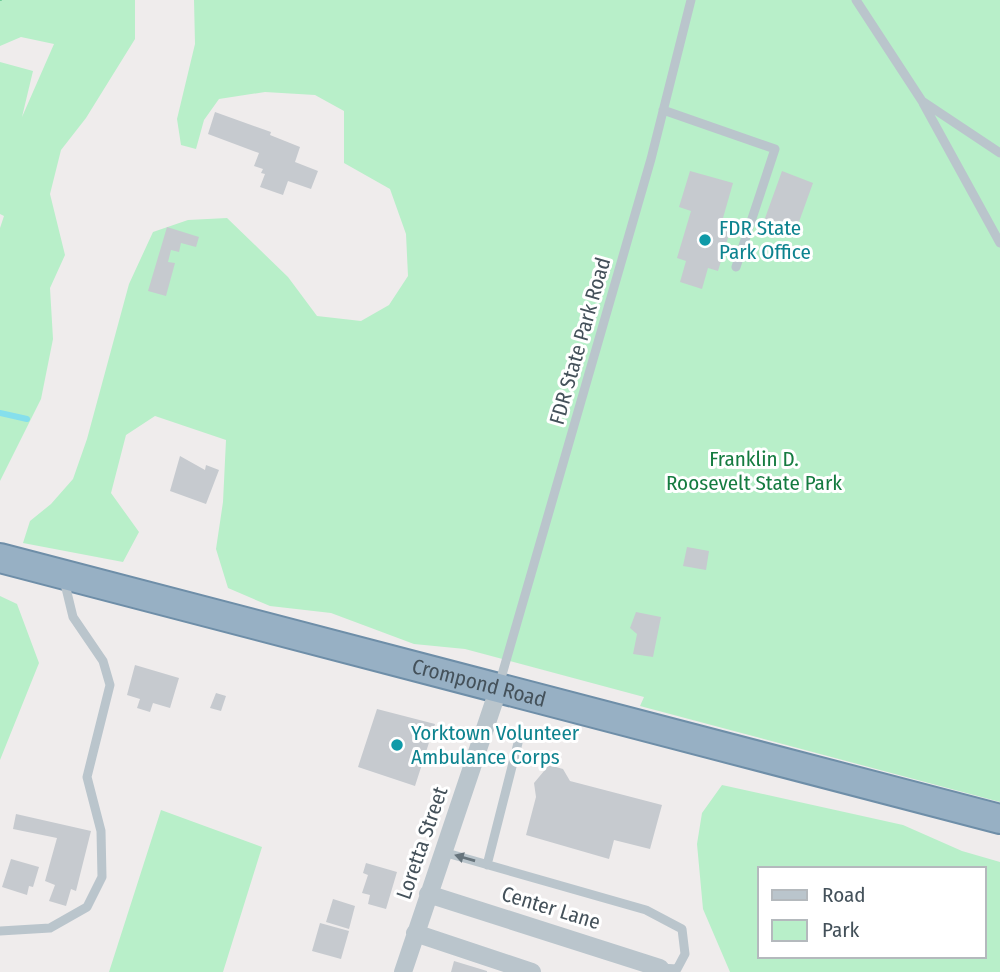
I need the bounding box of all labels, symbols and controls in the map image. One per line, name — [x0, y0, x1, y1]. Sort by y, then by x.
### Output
place label: FDR State Park Office — [719, 215, 811, 265]
marker: FDR State Park Office — [697, 232, 713, 248]
street label: FDR State Park Road — [544, 254, 616, 428]
park label: Franklin D. Roosevelt State Park — [666, 446, 842, 496]
street label: Crompond Road — [409, 653, 549, 713]
place label: Yorktown Volunteer Ambulance Corps — [411, 720, 580, 770]
marker: Yorktown Volunteer Ambulance Corps — [389, 737, 405, 753]
street label: Loretta Street — [391, 783, 453, 903]
one-way arrow — [454, 853, 475, 863]
legend — [758, 867, 986, 958]
street label: Center Lane — [499, 881, 603, 935]
text: Road — [822, 882, 866, 908]
text: Park — [822, 917, 860, 943]

